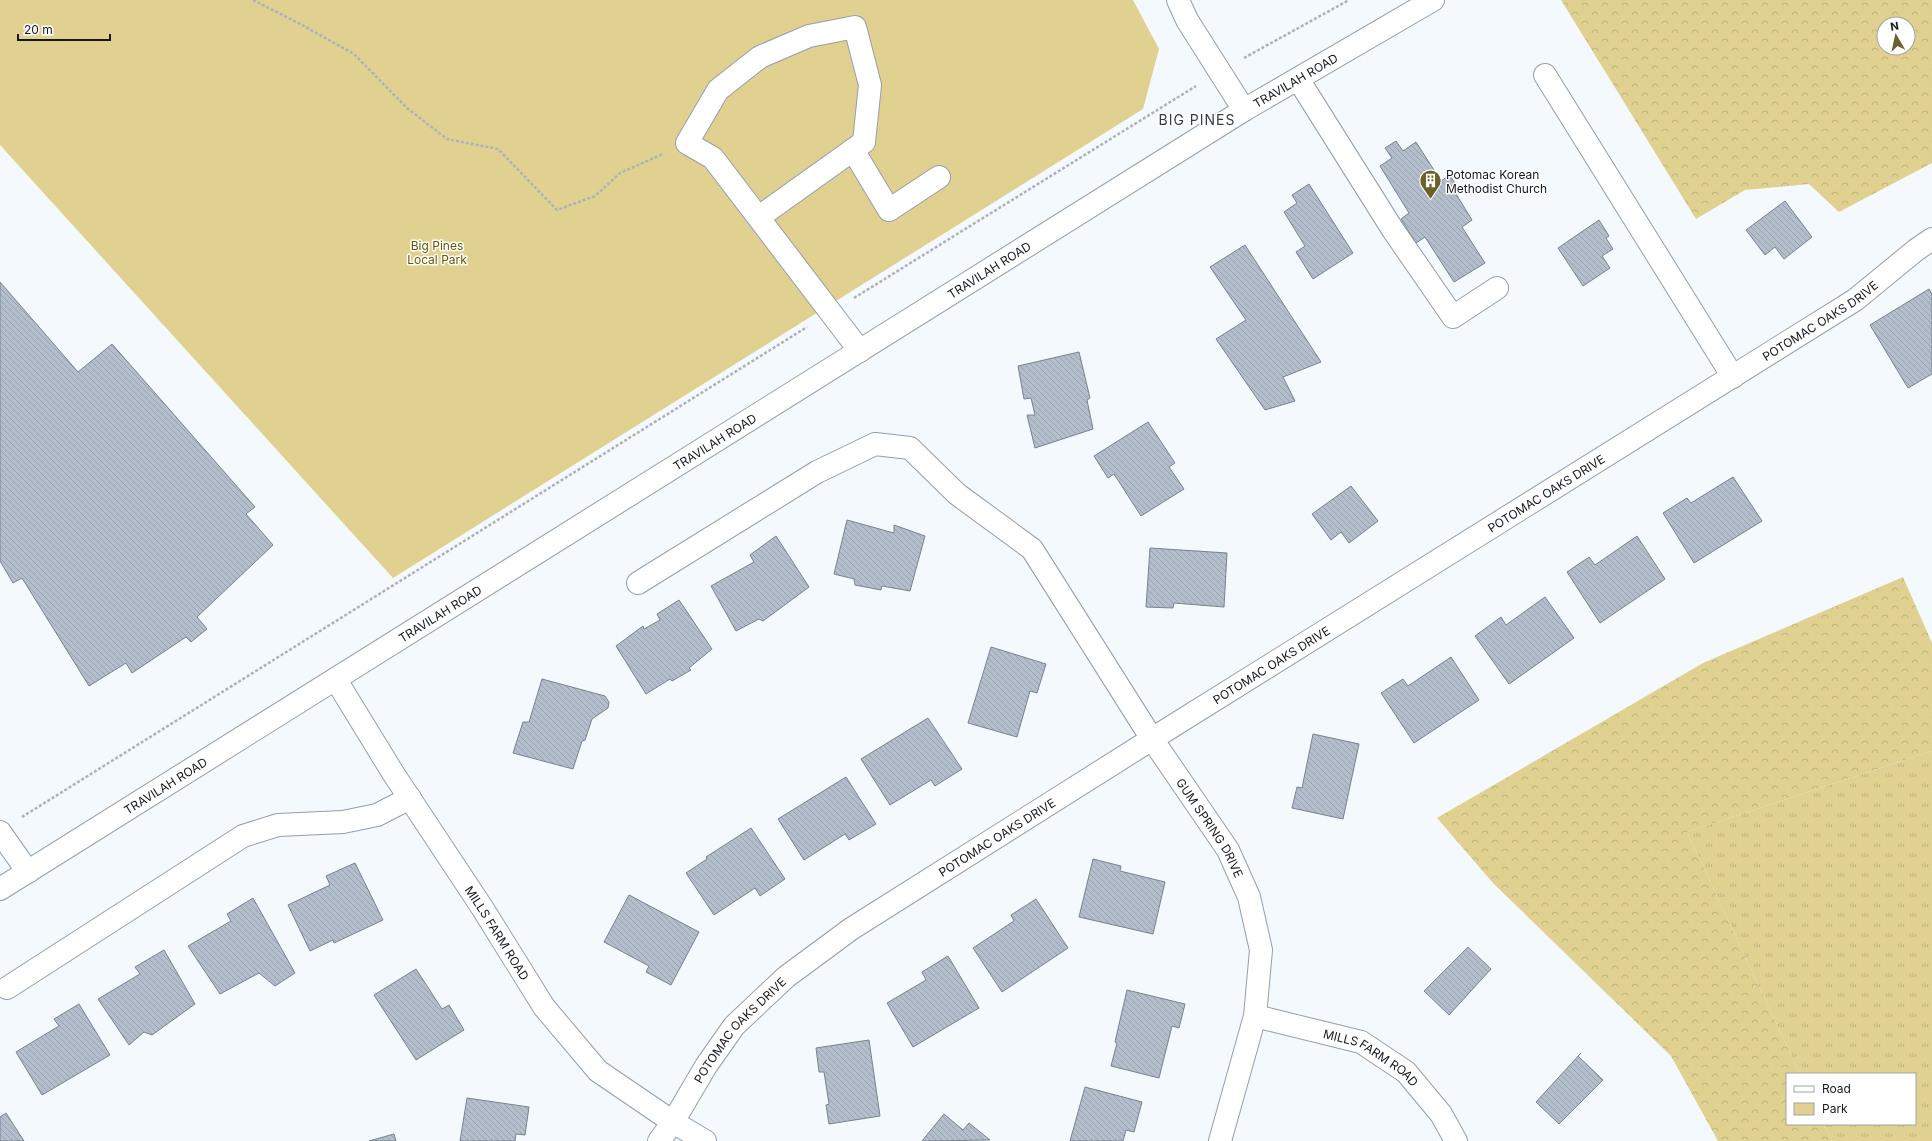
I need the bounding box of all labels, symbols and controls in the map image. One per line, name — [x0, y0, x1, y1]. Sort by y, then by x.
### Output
scale bar — [18, 16, 110, 42]
north arrow — [1876, 16, 1916, 56]
text: N — [1889, 19, 1900, 34]
text: 20 m — [24, 22, 53, 37]
street label: TRAVILAH ROAD — [1250, 50, 1340, 111]
district label: BIG PINES — [1159, 111, 1235, 128]
place label: Potomac Korean Methodist Church — [1446, 167, 1547, 196]
building icon: Potomac Korean Methodist Church — [1418, 168, 1444, 201]
park label: Big Pines Local Park — [407, 238, 467, 267]
street label: TRAVILAH ROAD — [945, 238, 1033, 301]
street label: POTOMAC OAKS DRIVE — [1759, 277, 1881, 364]
street label: TRAVILAH ROAD — [670, 410, 759, 473]
street label: POTOMAC OAKS DRIVE — [1485, 451, 1607, 535]
street label: TRAVILAH ROAD — [396, 582, 484, 645]
street label: POTOMAC OAKS DRIVE — [1210, 622, 1332, 707]
street label: TRAVILAH ROAD — [121, 754, 210, 817]
street label: GUM SPRING DRIVE — [1173, 775, 1247, 880]
street label: POTOMAC OAKS DRIVE — [936, 795, 1058, 879]
street label: MILLS FARM ROAD — [462, 883, 533, 983]
street label: POTOMAC OAKS DRIVE — [690, 974, 789, 1085]
street label: MILLS FARM ROAD — [1322, 1026, 1422, 1089]
legend — [1786, 1073, 1916, 1125]
text: Road — [1822, 1081, 1851, 1096]
text: Park — [1822, 1101, 1848, 1116]

